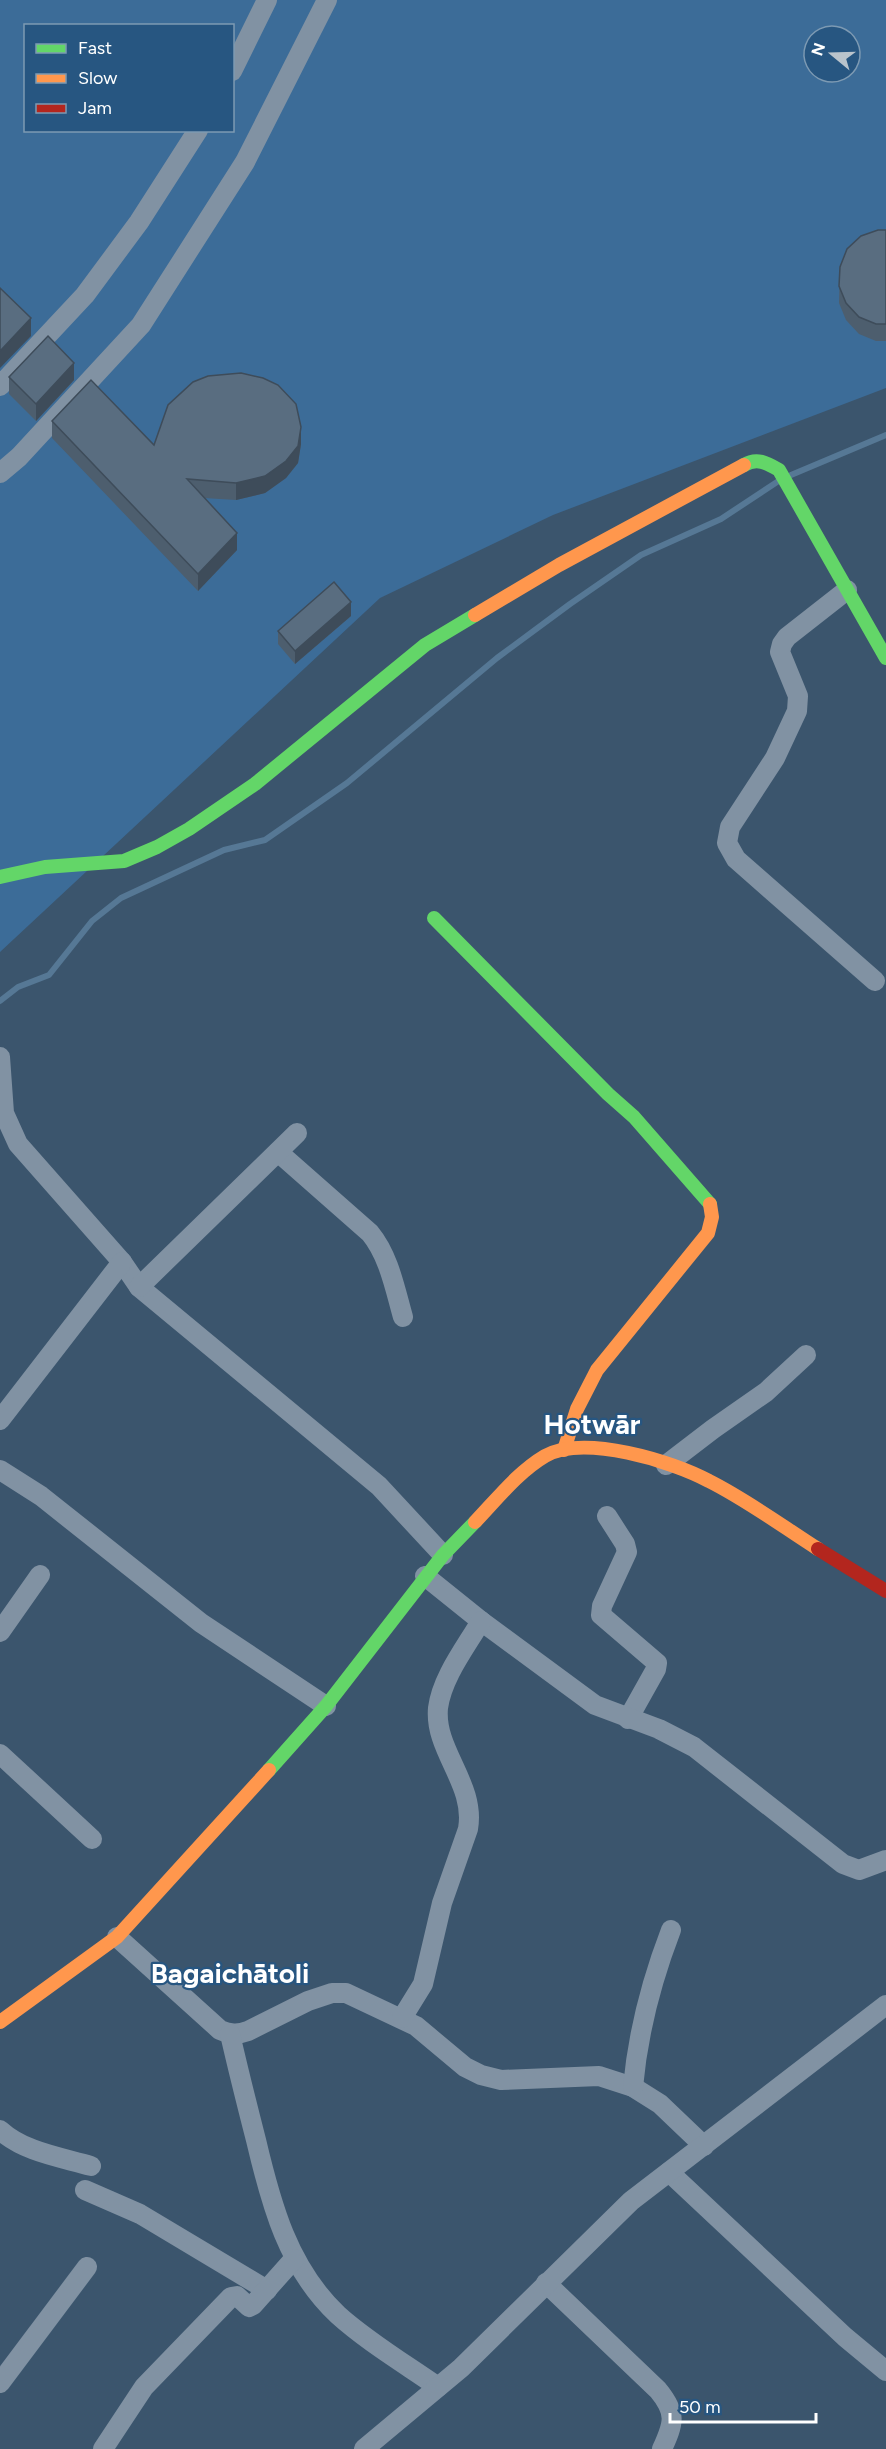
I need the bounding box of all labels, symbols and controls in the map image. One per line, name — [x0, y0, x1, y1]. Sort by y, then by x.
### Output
legend — [24, 24, 234, 132]
north arrow — [802, 24, 862, 84]
text: Fast — [78, 37, 112, 59]
text: N — [807, 40, 829, 58]
text: Slow — [78, 67, 117, 89]
text: Jam — [78, 97, 112, 119]
district label: Hotwār — [544, 1407, 641, 1441]
district label: Bagaichātoli — [151, 1956, 309, 1990]
scale bar — [670, 2386, 816, 2424]
text: 50 m — [679, 2396, 721, 2418]

